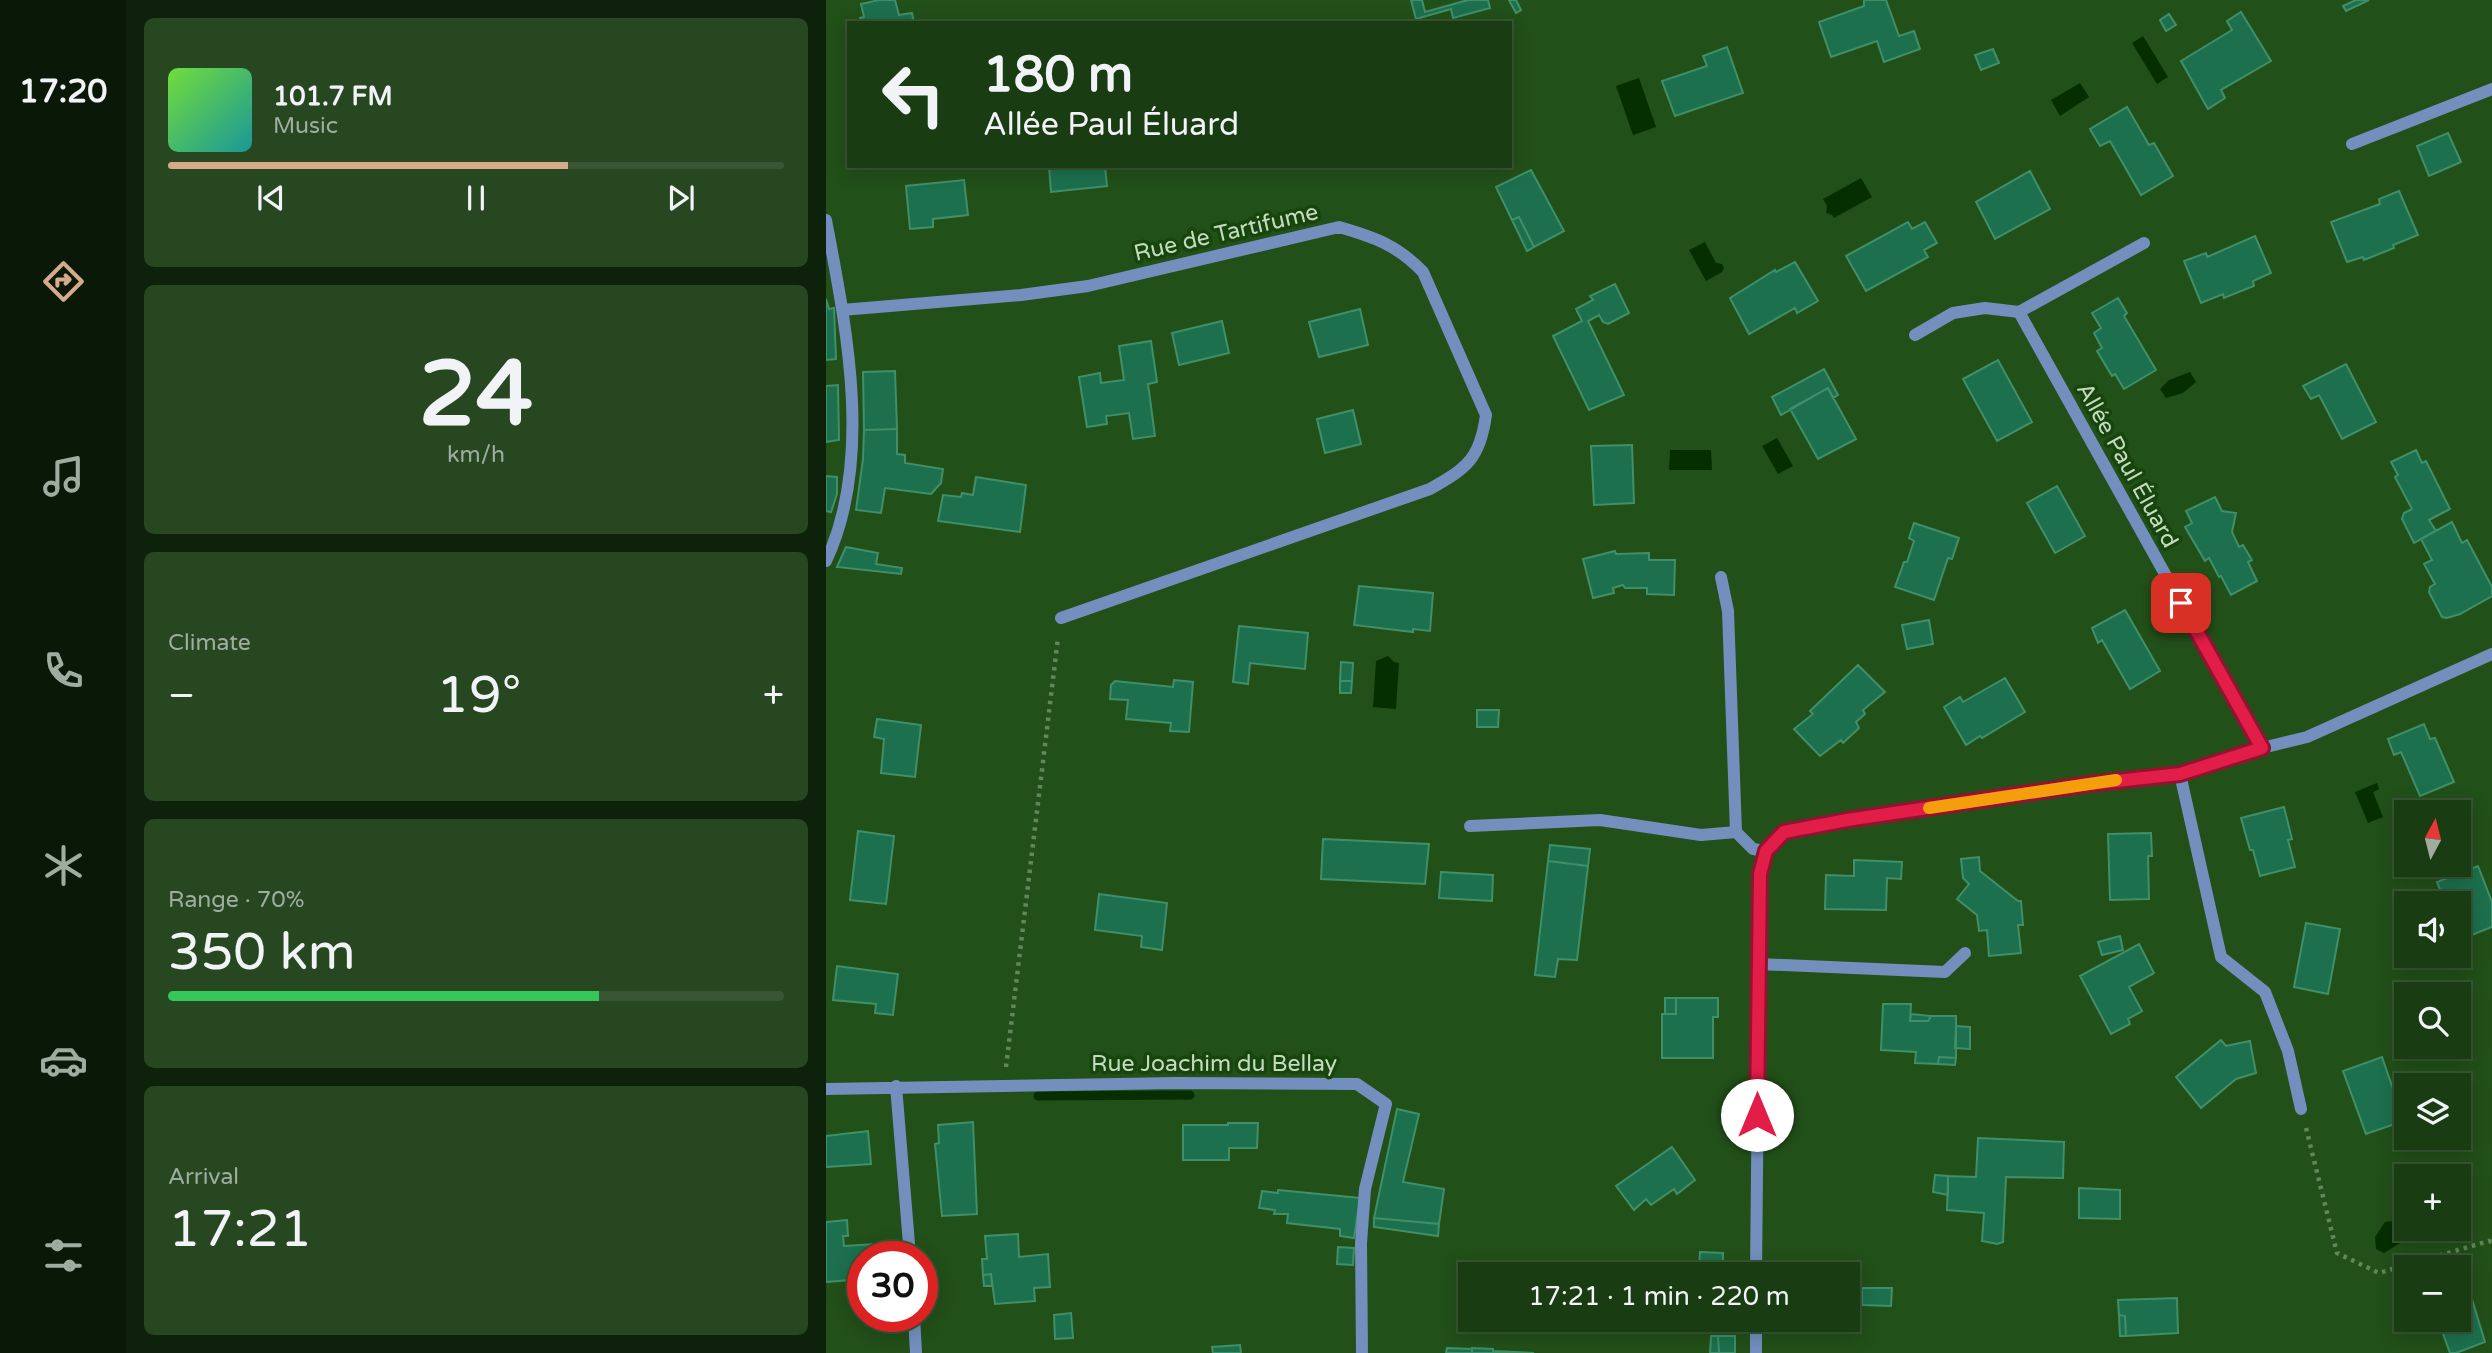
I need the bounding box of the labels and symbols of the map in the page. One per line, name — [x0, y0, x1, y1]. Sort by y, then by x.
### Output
street label: Rue de Tartifume — [1131, 198, 1321, 268]
street label: Allée Paul Éluard — [2070, 378, 2184, 553]
pin — [2151, 573, 2211, 633]
north arrow — [2394, 800, 2471, 877]
street label: Rue Joachim du Bellay — [1091, 1050, 1337, 1078]
position arrow — [1720, 1078, 1794, 1152]
speed limit sign: 30 — [847, 1241, 938, 1332]

